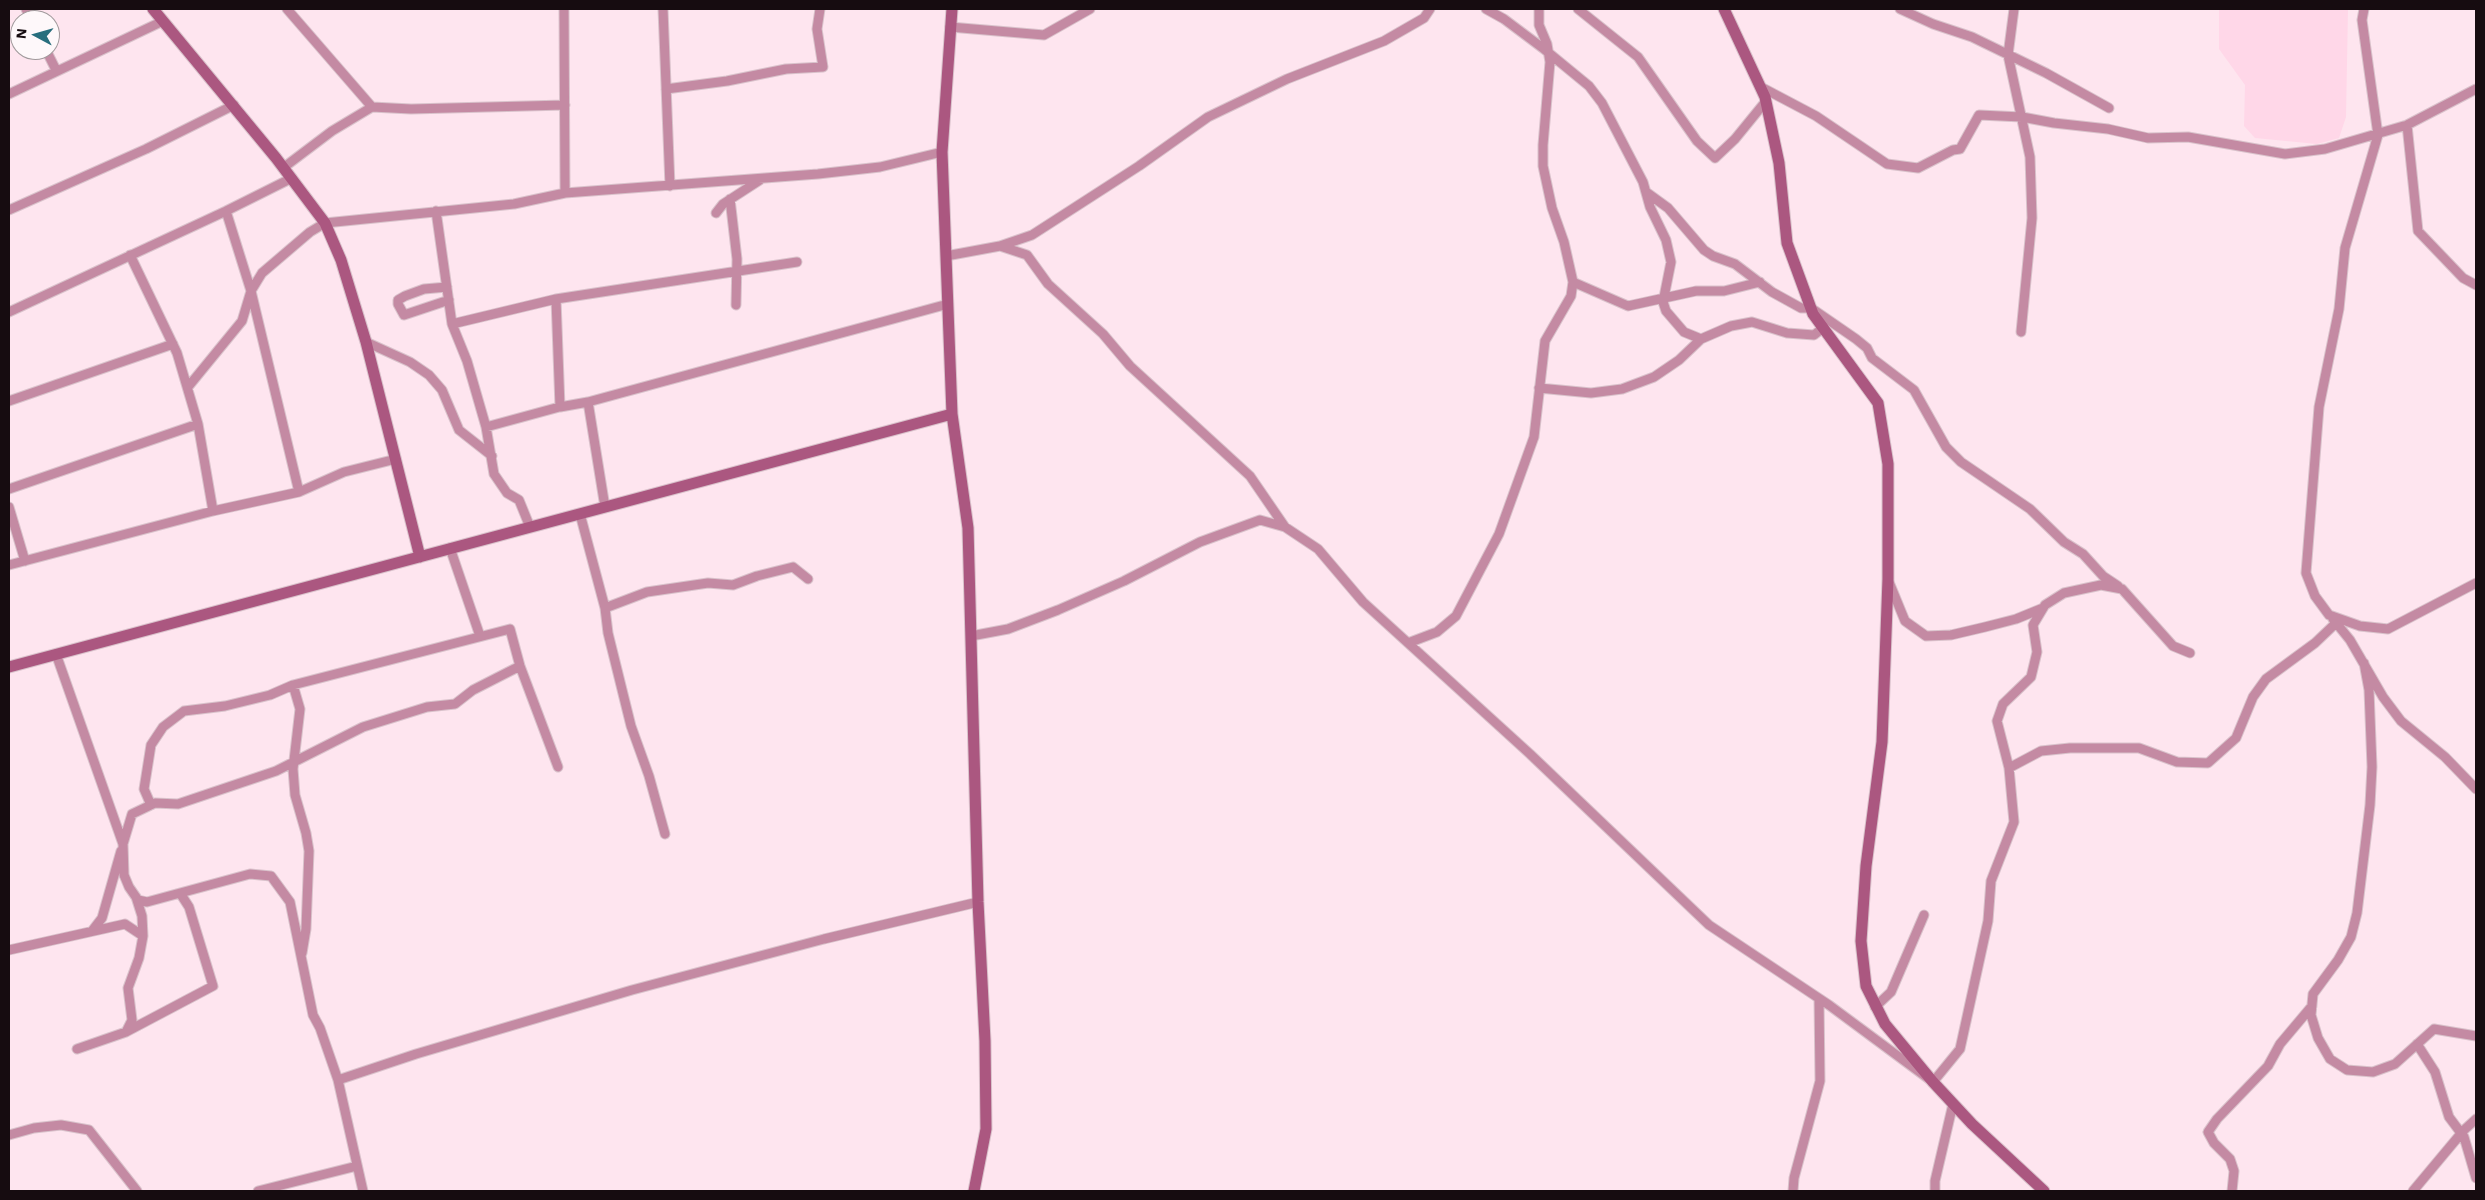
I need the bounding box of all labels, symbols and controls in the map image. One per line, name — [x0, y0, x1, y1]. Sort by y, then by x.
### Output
north arrow — [10, 10, 60, 60]
text: N — [13, 28, 30, 40]

